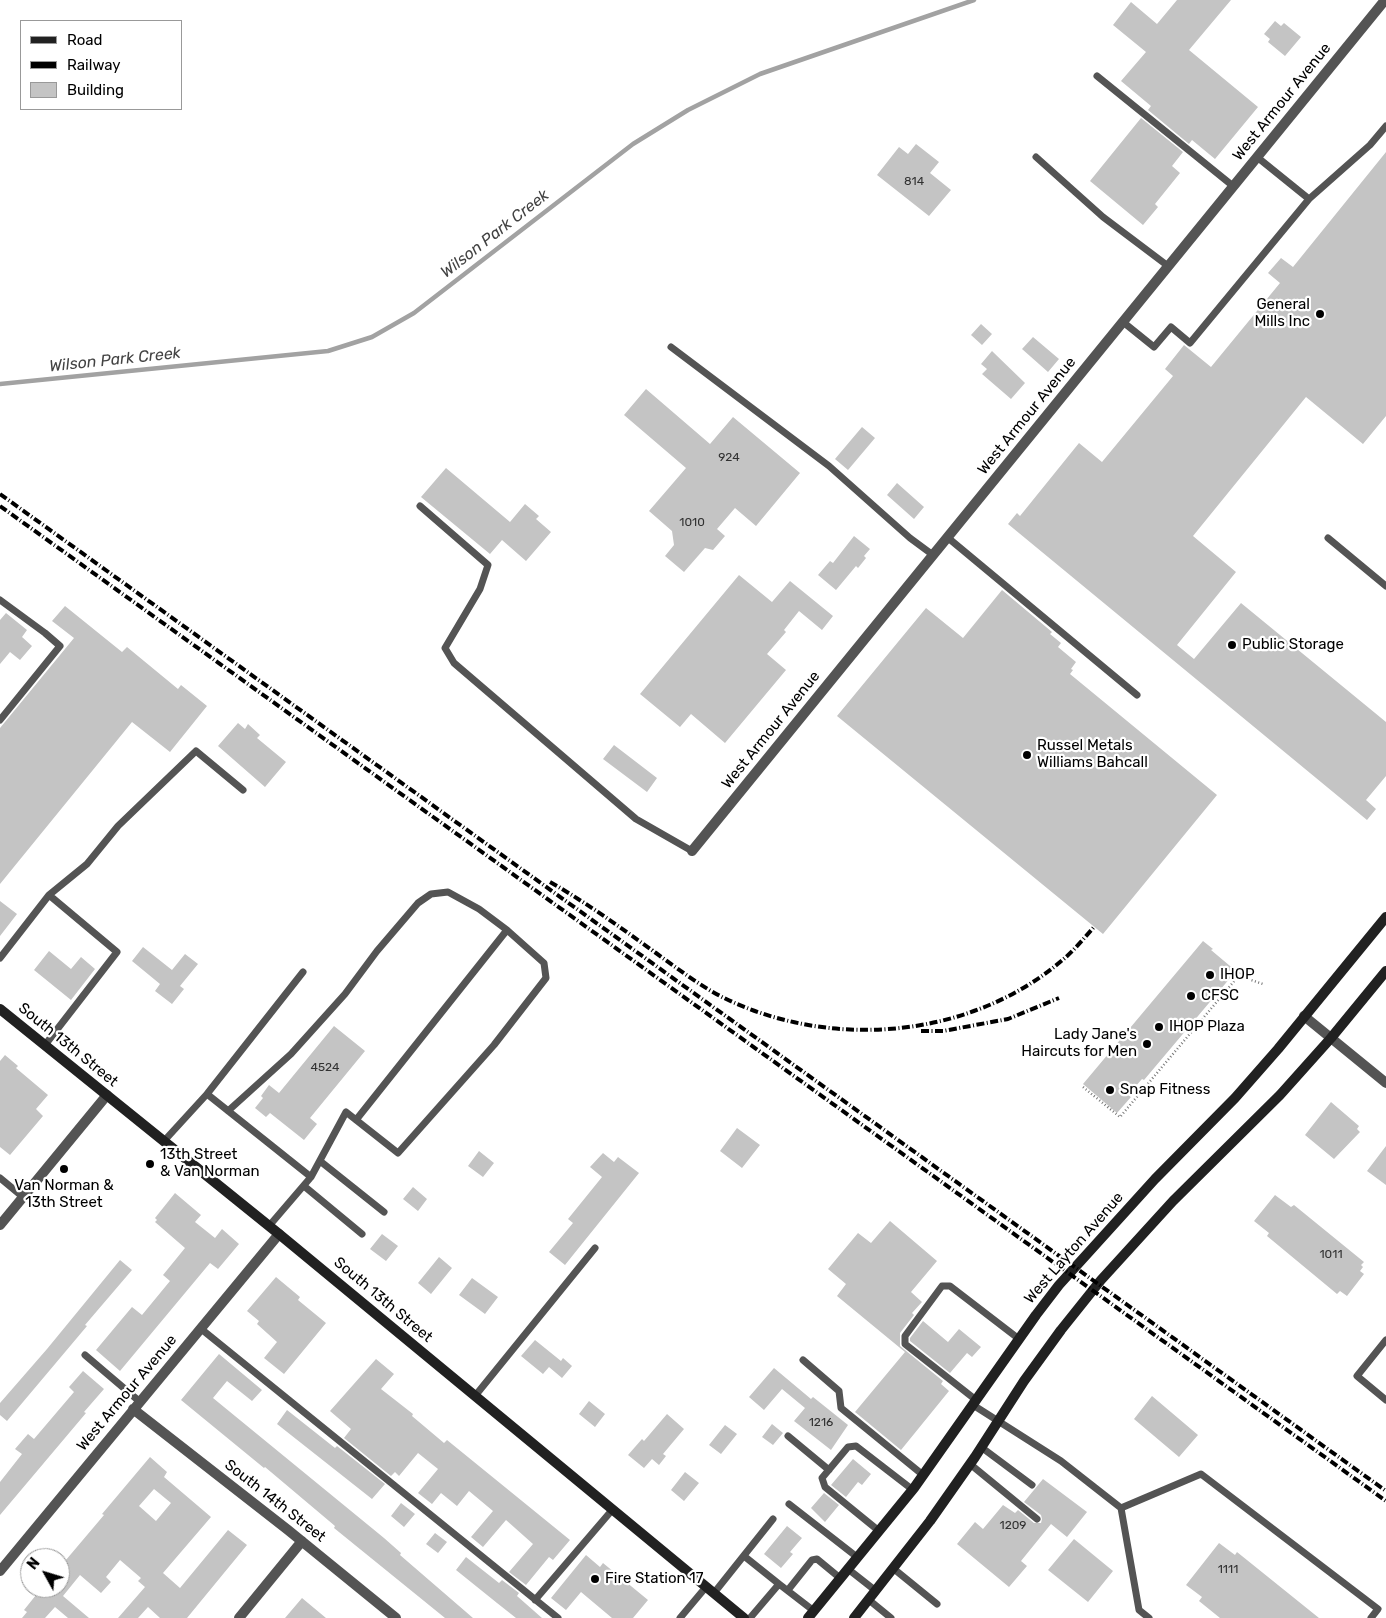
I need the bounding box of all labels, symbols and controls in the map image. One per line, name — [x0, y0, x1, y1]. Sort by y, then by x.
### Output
legend — [20, 20, 182, 110]
text: Road — [67, 31, 103, 49]
street label: West Armour Avenue — [1229, 40, 1335, 164]
text: Railway — [67, 56, 121, 74]
text: Building — [67, 81, 124, 99]
house number: 814 — [904, 175, 924, 189]
water label: Wilson Park Creek — [437, 186, 553, 282]
place label: General Mills Inc — [1254, 296, 1310, 331]
marker: General Mills Inc — [1314, 308, 1326, 320]
water label: Wilson Park Creek — [48, 344, 182, 376]
street label: West Armour Avenue — [974, 354, 1080, 478]
house number: 924 — [718, 451, 740, 465]
house number: 1010 — [679, 516, 705, 530]
place label: Public Storage — [1242, 636, 1344, 654]
marker: Public Storage — [1226, 639, 1238, 651]
street label: West Armour Avenue — [718, 668, 824, 792]
place label: Russel Metals Williams Bahcall — [1037, 737, 1148, 772]
marker: Russel Metals Williams Bahcall — [1021, 749, 1033, 761]
place label: IHOP — [1220, 966, 1255, 984]
marker: IHOP — [1204, 969, 1216, 981]
place label: CFSC — [1201, 987, 1239, 1005]
marker: CFSC — [1185, 990, 1197, 1002]
street label: South 13th Street — [14, 999, 122, 1091]
place label: IHOP Plaza — [1169, 1018, 1245, 1036]
marker: IHOP Plaza — [1153, 1021, 1165, 1033]
place label: Lady Jane's Haircuts for Men — [1021, 1026, 1137, 1061]
marker: Lady Jane's Haircuts for Men — [1141, 1038, 1153, 1050]
house number: 4524 — [311, 1061, 339, 1075]
place label: Snap Fitness — [1120, 1081, 1210, 1099]
marker: Snap Fitness — [1104, 1084, 1116, 1096]
place label: 13th Street & Van Norman — [160, 1146, 260, 1181]
marker: 13th Street & Van Norman — [144, 1158, 156, 1170]
marker: Van Norman & 13th Street — [58, 1163, 70, 1175]
place label: Van Norman & 13th Street — [14, 1177, 114, 1212]
street label: West Layton Avenue — [1021, 1189, 1127, 1307]
house number: 1011 — [1319, 1248, 1343, 1262]
street label: South 13th Street — [330, 1254, 436, 1346]
street label: West Armour Avenue — [73, 1331, 181, 1455]
house number: 1216 — [809, 1416, 833, 1430]
street label: South 14th Street — [221, 1456, 329, 1546]
house number: 1209 — [1000, 1519, 1026, 1533]
north arrow — [20, 1548, 70, 1598]
text: N — [24, 1555, 44, 1573]
house number: 1111 — [1218, 1563, 1238, 1577]
place label: Fire Station 17 — [605, 1570, 703, 1588]
marker: Fire Station 17 — [589, 1573, 601, 1585]

